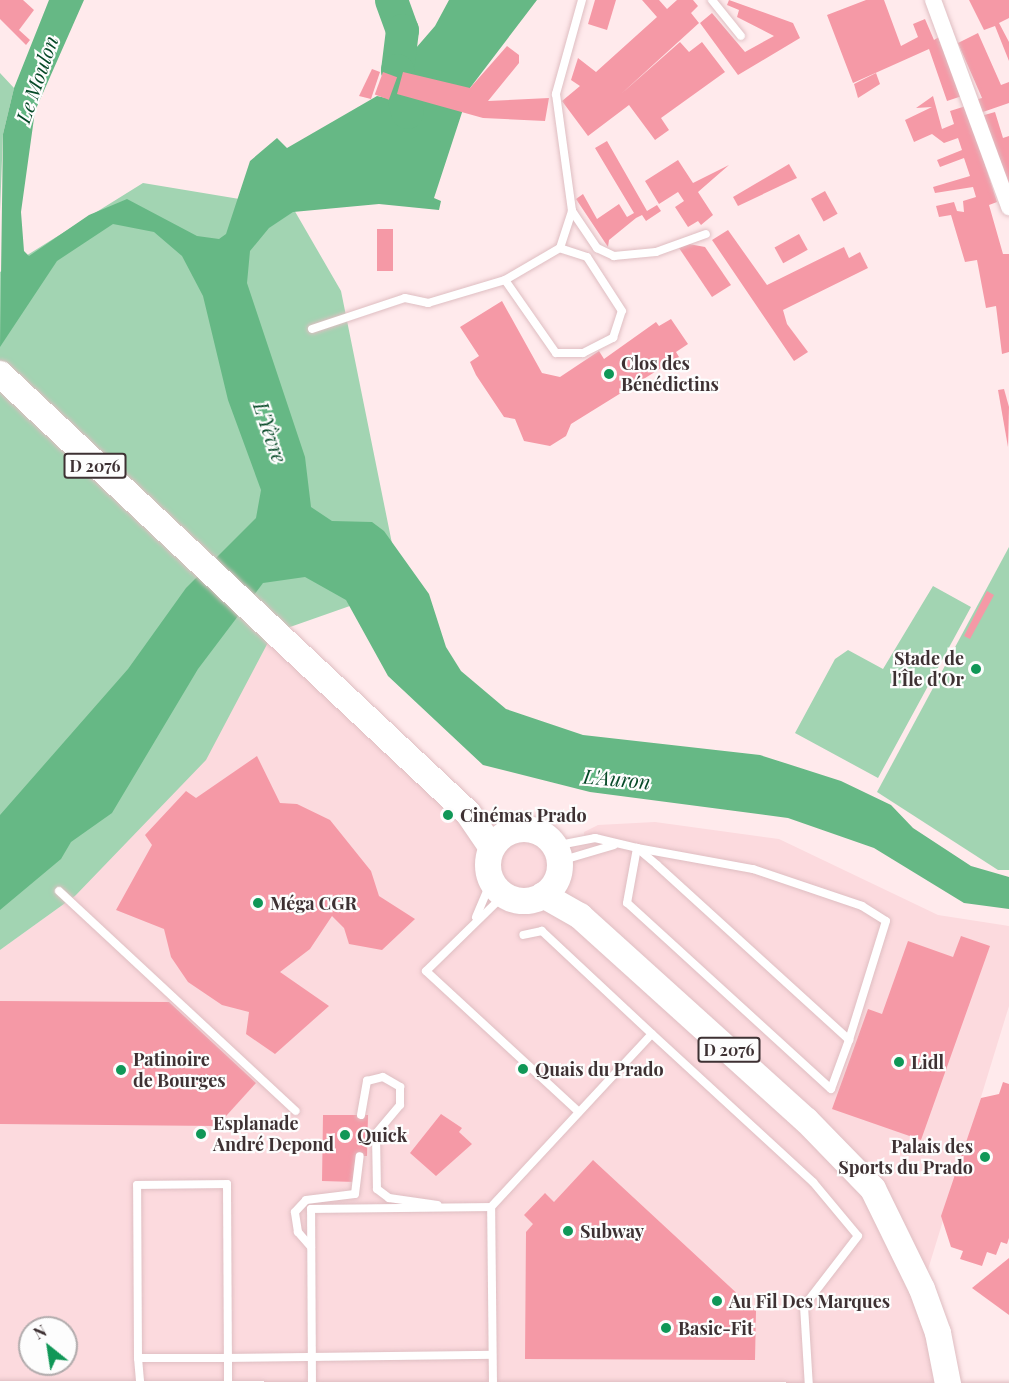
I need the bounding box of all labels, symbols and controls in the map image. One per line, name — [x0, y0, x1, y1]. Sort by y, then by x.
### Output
water label: Le Moulon — [10, 32, 62, 126]
place label: Clos des Bénédictins — [621, 353, 719, 395]
marker: Clos des Bénédictins — [602, 367, 616, 381]
water label: L'Yèvre — [249, 398, 293, 466]
road number: D 2076 — [62, 453, 128, 479]
place label: Stade de l'Île d'Or — [892, 648, 964, 690]
marker: Stade de l'Île d'Or — [969, 662, 983, 676]
water label: L'Auron — [582, 763, 652, 793]
place label: Cinémas Prado — [460, 804, 587, 826]
marker: Cinémas Prado — [441, 808, 455, 822]
place label: Méga CGR — [270, 892, 357, 914]
marker: Méga CGR — [251, 896, 265, 910]
road number: D 2076 — [696, 1037, 762, 1063]
place label: Patinoire de Bourges — [133, 1049, 226, 1092]
place label: Lidl — [911, 1051, 944, 1073]
marker: Lidl — [892, 1055, 906, 1069]
place label: Quais du Prado — [535, 1058, 664, 1080]
marker: Quais du Prado — [516, 1062, 530, 1076]
marker: Patinoire de Bourges — [114, 1063, 128, 1077]
place label: Esplanade André Depond — [213, 1113, 334, 1156]
place label: Quick — [357, 1124, 407, 1146]
marker: Esplanade André Depond — [194, 1127, 208, 1141]
marker: Quick — [338, 1128, 352, 1142]
place label: Palais des Sports du Prado — [838, 1136, 973, 1178]
marker: Palais des Sports du Prado — [978, 1150, 992, 1164]
place label: Subway — [580, 1220, 644, 1242]
marker: Subway — [561, 1224, 575, 1238]
place label: Au Fil Des Marques — [729, 1290, 890, 1312]
marker: Au Fil Des Marques — [710, 1294, 724, 1308]
north arrow — [18, 1316, 78, 1376]
place label: Basic-Fit — [678, 1317, 753, 1339]
text: N — [29, 1320, 50, 1344]
marker: Basic-Fit — [659, 1321, 673, 1335]

